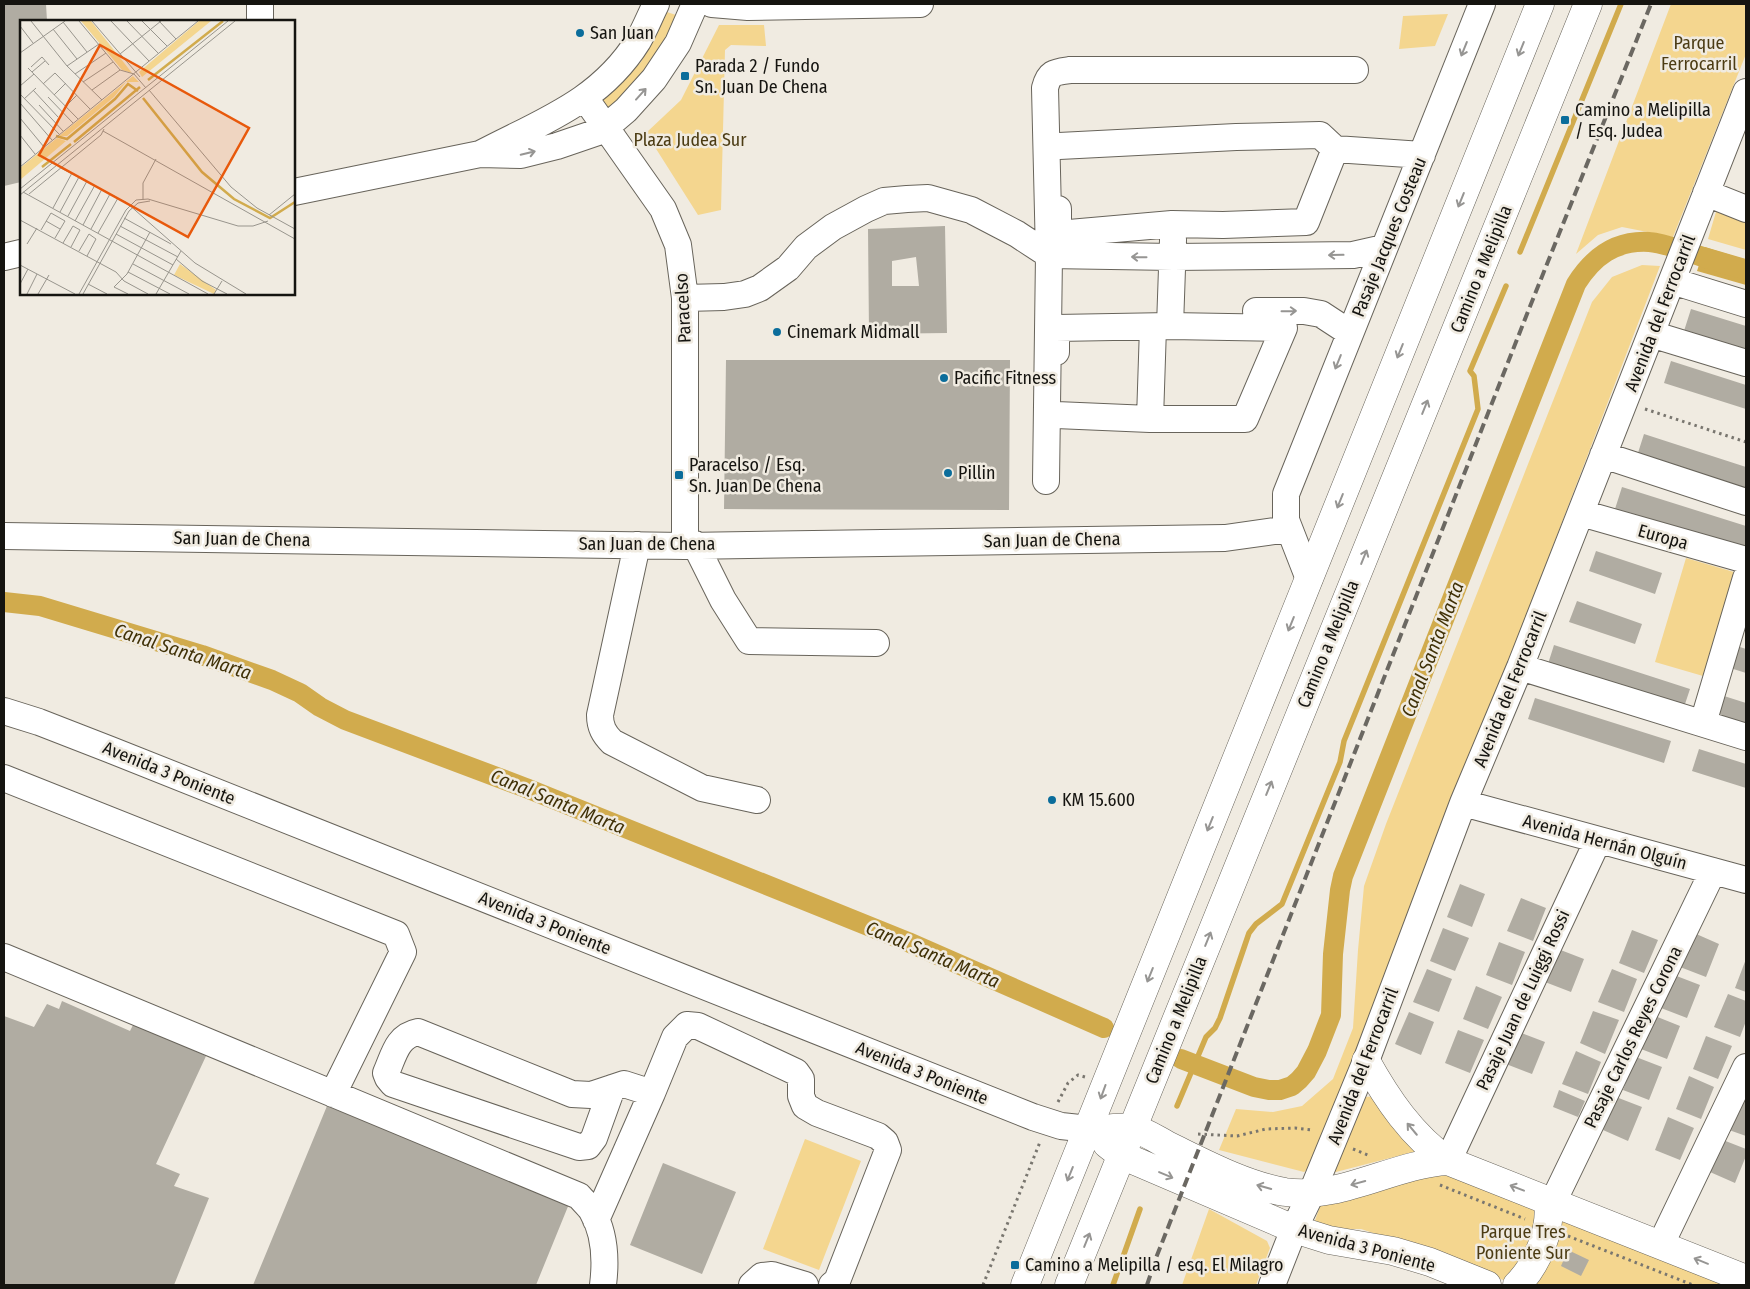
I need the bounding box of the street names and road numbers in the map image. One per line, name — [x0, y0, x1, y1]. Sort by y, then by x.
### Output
street label: Pasaje Jacques Costeau — [1347, 154, 1431, 320]
street label: Camino a Melipilla — [1445, 202, 1517, 336]
street label: Avenida del Ferrocarril — [1620, 231, 1700, 395]
street label: Paracelso — [670, 272, 696, 344]
street label: Europa — [1635, 519, 1691, 555]
street label: San Juan de Chena — [173, 527, 311, 551]
street label: San Juan de Chena — [983, 528, 1121, 552]
street label: San Juan de Chena — [579, 533, 716, 555]
street label: Camino a Melipilla — [1292, 577, 1364, 711]
street label: Avenida del Ferrocarril — [1469, 608, 1551, 770]
street label: Avenida 3 Poniente — [100, 736, 238, 810]
street label: Avenida Hernán Olguín — [1521, 810, 1689, 874]
street label: Avenida 3 Poniente — [476, 886, 614, 960]
street label: Pasaje Juan de Luiggi Rossi — [1471, 906, 1575, 1094]
street label: Pasaje Carlos Reyes Corona — [1579, 942, 1687, 1132]
street label: Camino a Melipilla — [1140, 953, 1212, 1087]
street label: Avenida del Ferrocarril — [1323, 984, 1403, 1148]
street label: Avenida 3 Poniente — [853, 1036, 991, 1110]
street label: Avenida 3 Poniente — [1296, 1219, 1438, 1277]

